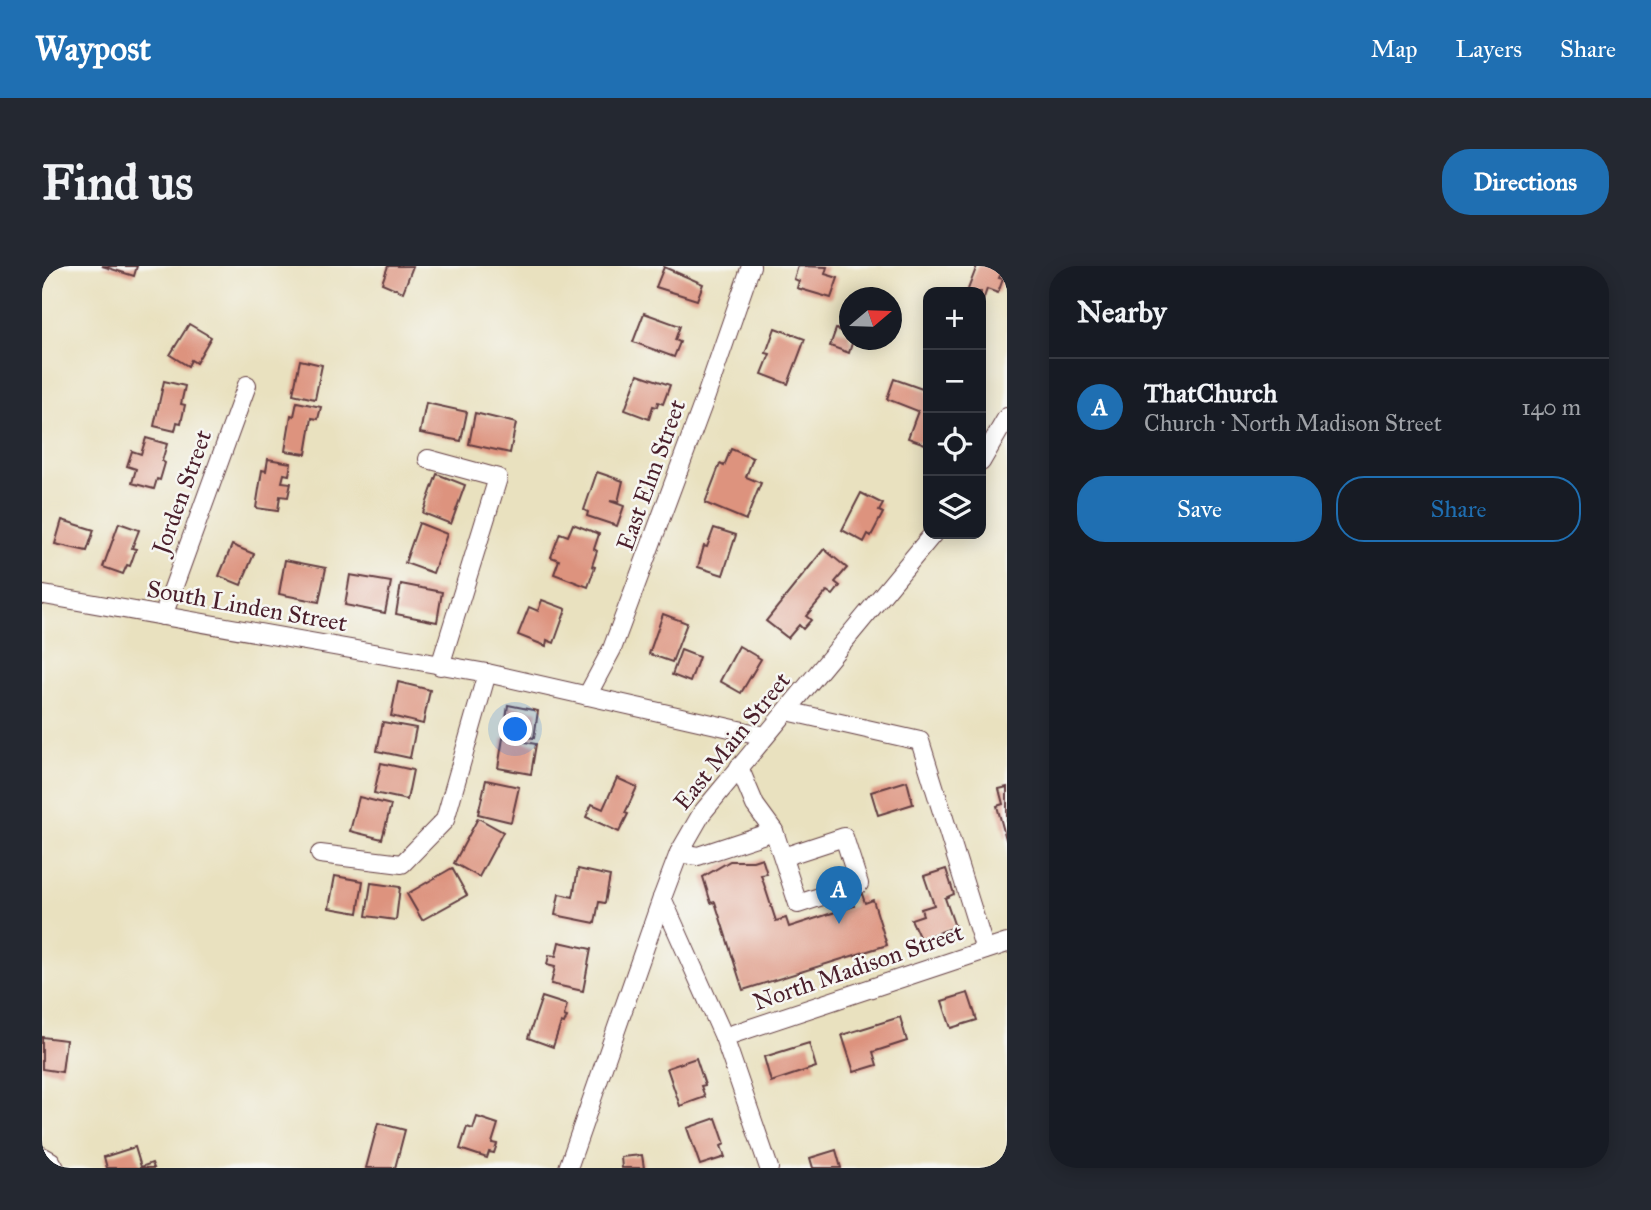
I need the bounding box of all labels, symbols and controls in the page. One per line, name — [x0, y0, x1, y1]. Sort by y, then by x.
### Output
text: Waypost — [35, 29, 151, 69]
text: Map — [1371, 34, 1418, 64]
text: Layers — [1456, 34, 1522, 64]
text: Share — [1560, 34, 1616, 64]
button: Directions — [1442, 149, 1609, 215]
text: Find us — [42, 153, 193, 212]
north arrow — [839, 287, 902, 350]
map controls — [923, 287, 986, 539]
button: + — [923, 287, 986, 350]
text: Nearby — [1077, 294, 1167, 330]
button: − — [923, 350, 986, 413]
text: ThatChurch — [1144, 377, 1277, 409]
text: A — [1092, 393, 1108, 421]
text: 140 m — [1521, 393, 1581, 421]
street label: East Elm Street — [610, 395, 692, 555]
text: Church · North Madison Street — [1144, 409, 1442, 437]
button: locate — [923, 413, 986, 476]
street label: Jorden Street — [145, 425, 219, 561]
button: layers — [923, 476, 986, 539]
button: Save — [1077, 476, 1322, 542]
button: Share — [1336, 476, 1581, 542]
street label: South Linden Street — [144, 574, 350, 638]
street label: East Main Street — [667, 666, 797, 816]
your location — [498, 712, 532, 746]
pin: A — [816, 866, 862, 924]
street label: North Madison Street — [749, 917, 968, 1017]

